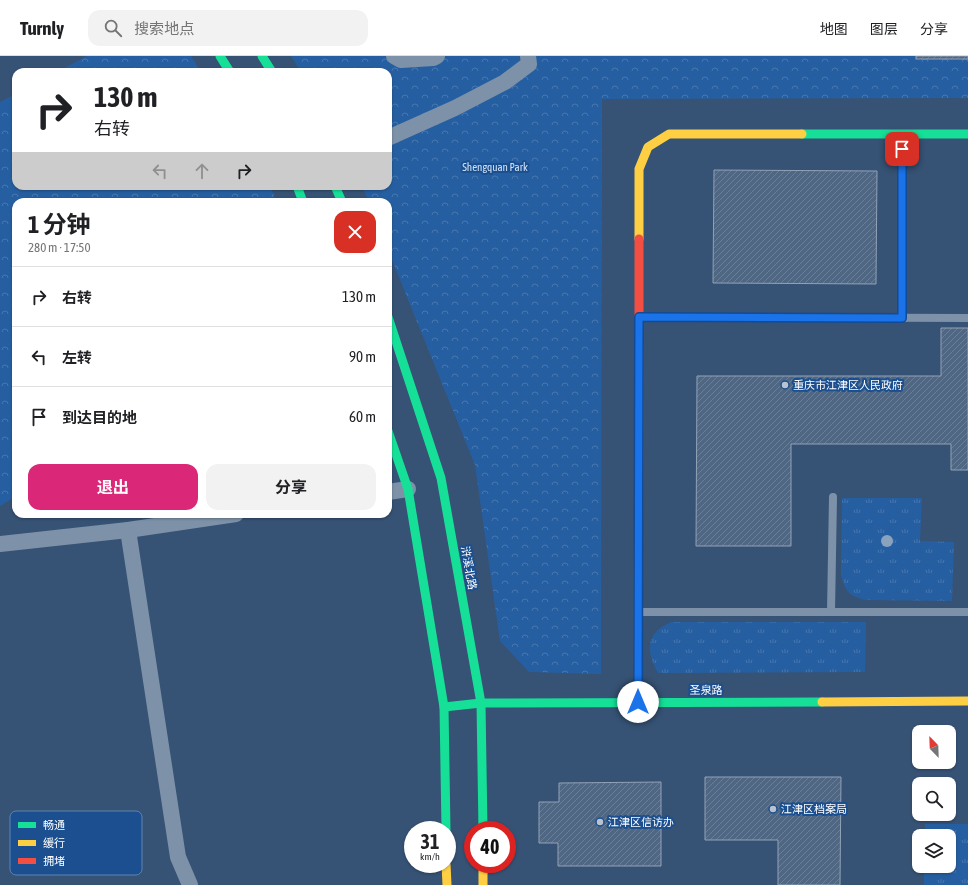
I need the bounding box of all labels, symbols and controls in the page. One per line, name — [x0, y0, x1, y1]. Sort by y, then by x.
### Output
search box — [88, 10, 368, 46]
text: Turnly — [20, 17, 64, 39]
icon: search — [102, 17, 124, 39]
text: 搜索地点 — [134, 20, 194, 37]
text: 地图 — [820, 21, 848, 37]
text: 图层 — [870, 21, 898, 37]
text: 分享 — [920, 21, 948, 37]
text: 130 m — [94, 81, 157, 113]
icon: right — [28, 84, 80, 136]
text: 右转 — [94, 118, 130, 139]
pin — [885, 132, 919, 166]
icon: arrive — [891, 138, 913, 160]
icon: left — [149, 160, 171, 182]
icon: ahead — [191, 160, 213, 182]
icon: right — [233, 160, 255, 182]
park label: Shengquan Park — [462, 161, 528, 173]
text: 1 分钟 — [28, 211, 91, 238]
button: close — [334, 211, 376, 253]
text: 280 m · 17:50 — [28, 240, 91, 255]
icon: right — [28, 286, 50, 308]
text: 130 m — [342, 288, 376, 305]
text: 右转 — [62, 289, 92, 306]
icon: left — [28, 346, 50, 368]
text: 90 m — [349, 348, 376, 365]
text: 左转 — [62, 349, 92, 366]
place label: 重庆市江津区人民政府 — [793, 379, 903, 391]
marker: 重庆市江津区人民政府 — [780, 380, 790, 390]
icon: arrive — [28, 406, 50, 428]
text: 60 m — [349, 408, 376, 425]
text: 到达目的地 — [62, 409, 137, 426]
button: 退出 — [28, 464, 198, 510]
button: 分享 — [206, 464, 376, 510]
street label: 浒溪北路 — [459, 545, 479, 591]
position arrow — [617, 681, 659, 723]
street label: 圣泉路 — [690, 684, 723, 696]
north arrow — [912, 725, 956, 769]
map controls — [912, 725, 956, 873]
button: search — [912, 777, 956, 821]
place label: 江津区档案局 — [781, 803, 847, 815]
marker: 江津区档案局 — [768, 804, 778, 814]
legend — [10, 811, 142, 875]
place label: 江津区信访办 — [608, 816, 674, 828]
marker: 江津区信访办 — [595, 817, 605, 827]
text: 畅通 — [43, 819, 65, 831]
speed limit sign: 40 — [464, 821, 516, 873]
button: layers — [912, 829, 956, 873]
text: 31 — [421, 830, 439, 853]
text: 缓行 — [43, 837, 65, 849]
text: km/h — [420, 851, 440, 862]
text: 拥堵 — [43, 855, 65, 867]

